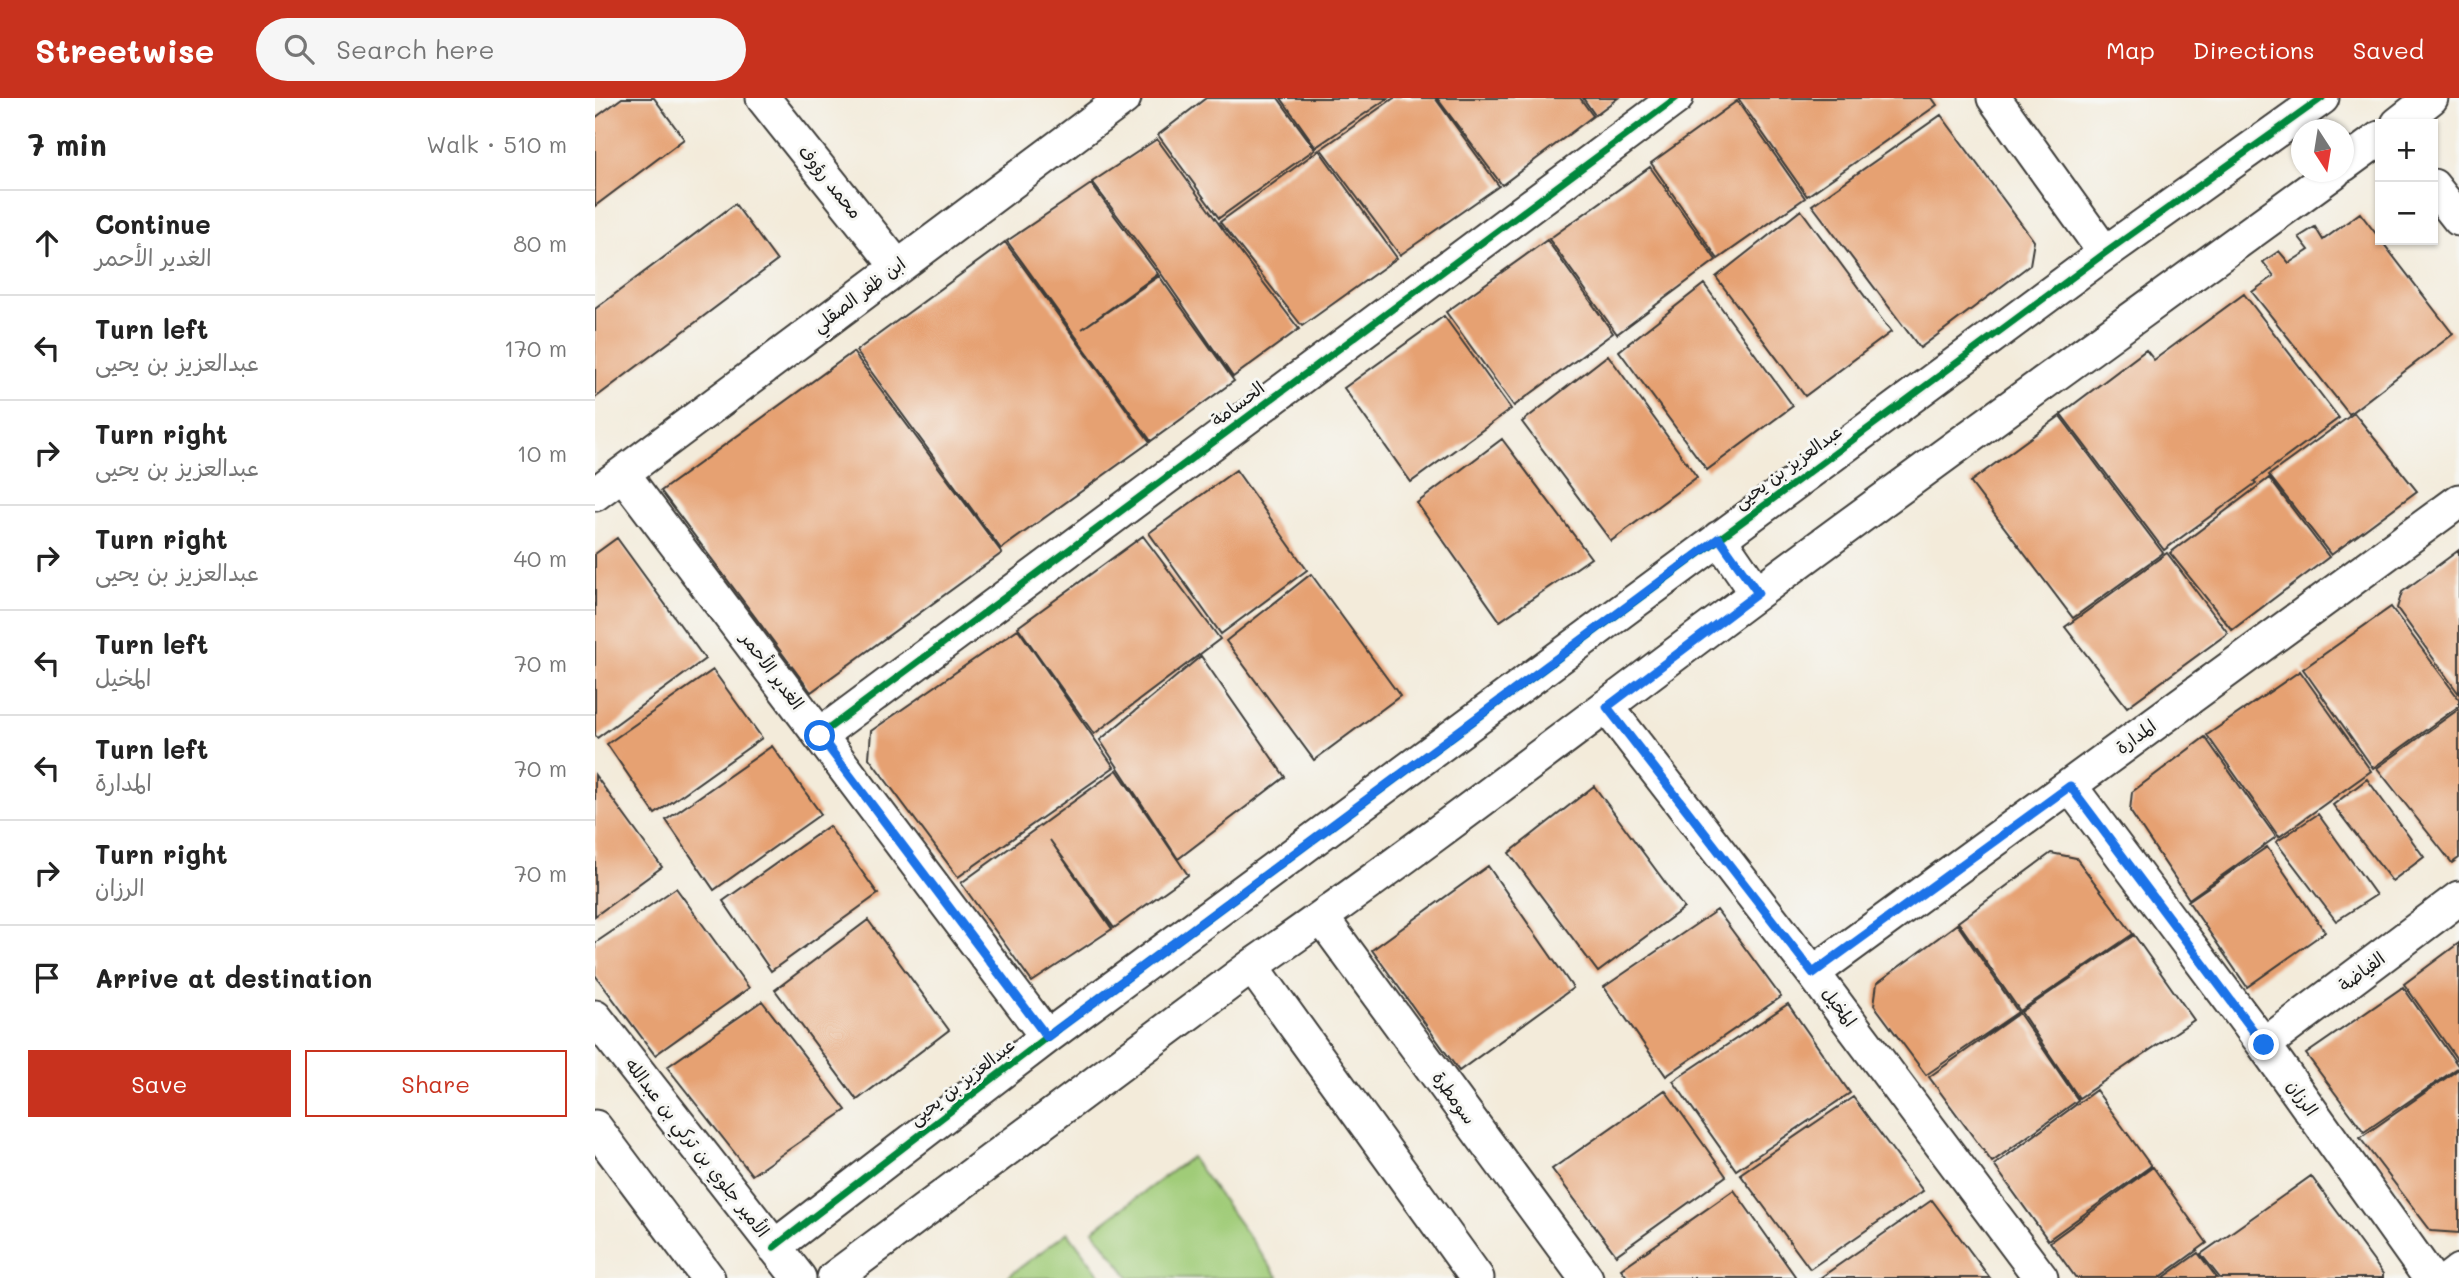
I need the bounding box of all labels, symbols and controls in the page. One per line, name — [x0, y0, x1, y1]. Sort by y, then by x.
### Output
search box — [256, 18, 746, 81]
text: Streetwise — [35, 28, 214, 71]
icon: search — [280, 30, 318, 68]
text: Search here — [336, 32, 495, 66]
text: Map — [2106, 34, 2155, 65]
text: Directions — [2193, 34, 2315, 65]
text: Saved — [2353, 34, 2424, 65]
north arrow — [2291, 119, 2354, 182]
map controls — [2375, 119, 2438, 245]
button: + — [2375, 119, 2438, 182]
text: 7 min — [28, 124, 107, 164]
text: Walk · 510 m — [426, 129, 567, 159]
street label: محمد رؤوف — [794, 139, 868, 223]
button: − — [2375, 182, 2438, 245]
text: Continue — [95, 207, 211, 241]
icon: ahead — [28, 224, 66, 262]
text: 80 m — [513, 228, 567, 258]
text: الغدير الأحمر — [95, 242, 212, 272]
street label: ابن ظفر الصقلي — [807, 251, 913, 341]
text: Turn left — [95, 312, 208, 346]
icon: left — [28, 329, 66, 367]
text: 170 m — [504, 333, 567, 363]
text: عبدالعزيز بن يحيى — [95, 347, 259, 377]
street label: الحسامة — [1206, 375, 1269, 431]
text: Turn right — [95, 417, 228, 451]
street label: عبدالعزيز بن يحيى — [1728, 419, 1846, 514]
icon: right — [28, 434, 66, 472]
text: 10 m — [517, 438, 567, 468]
text: عبدالعزيز بن يحيى — [95, 452, 259, 482]
text: Turn right — [95, 522, 228, 556]
icon: right — [28, 539, 66, 577]
text: 40 m — [514, 543, 567, 573]
text: عبدالعزيز بن يحيى — [95, 557, 259, 587]
street label: الغدير الأحمر — [735, 625, 810, 714]
text: Turn left — [95, 627, 208, 661]
icon: left — [28, 644, 66, 682]
text: 70 m — [514, 648, 567, 678]
text: المخيل — [95, 662, 151, 692]
street label: المدارة — [2110, 713, 2160, 759]
route start — [804, 720, 835, 751]
text: Turn left — [95, 732, 208, 766]
icon: left — [28, 749, 66, 787]
text: 70 m — [514, 753, 567, 783]
text: المدارة — [95, 767, 152, 797]
text: Turn right — [95, 837, 228, 871]
icon: right — [28, 854, 66, 892]
text: 70 m — [514, 858, 567, 888]
text: الرزان — [95, 872, 145, 902]
street label: الفياضة — [2333, 946, 2390, 997]
icon: arrive — [28, 959, 66, 997]
text: Arrive at destination — [95, 961, 372, 995]
street label: المخيل — [1817, 982, 1863, 1031]
route end — [2248, 1029, 2279, 1060]
street label: عبدالعزيز بن يحيى — [903, 1032, 1019, 1130]
button: Save — [28, 1050, 291, 1117]
button: Share — [305, 1050, 567, 1117]
street label: الأمير جلوي بن تركي بن عبدالله — [616, 1053, 775, 1245]
street label: سومطرة — [1427, 1066, 1482, 1129]
street label: الرزان — [2282, 1075, 2324, 1120]

